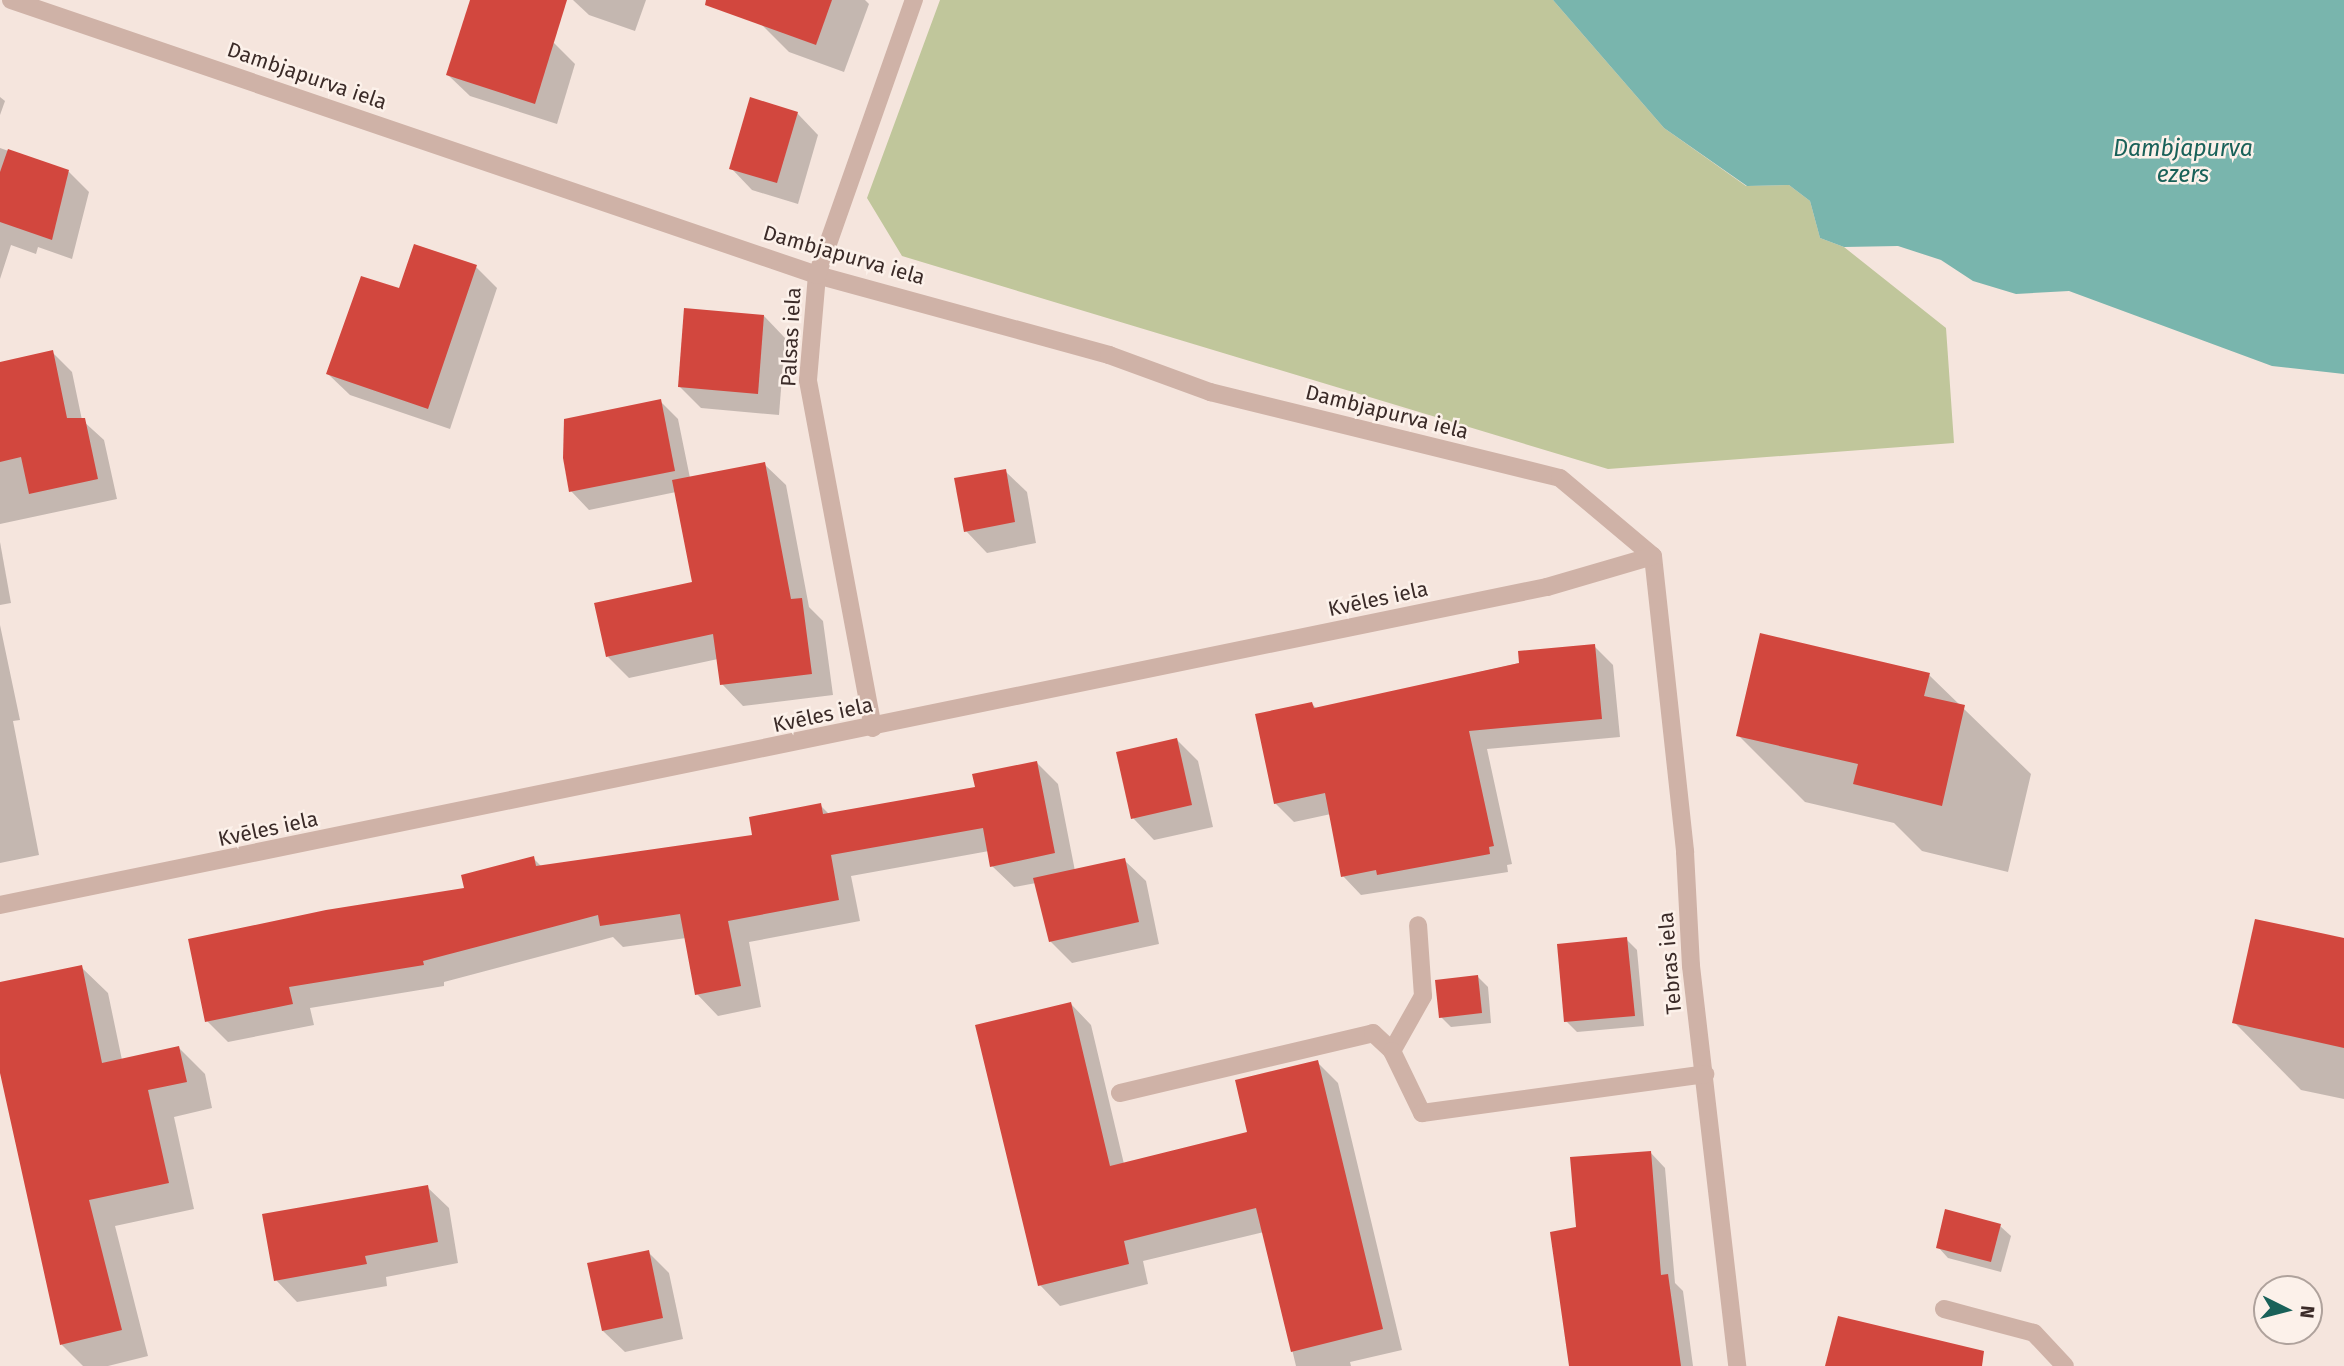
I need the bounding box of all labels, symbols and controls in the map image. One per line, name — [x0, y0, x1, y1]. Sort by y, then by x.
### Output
street label: Dambjapurva iela — [224, 37, 390, 115]
water label: Dambjapurva ezers — [2113, 134, 2253, 188]
street label: Dambjapurva iela — [760, 220, 928, 290]
street label: Palsas iela — [776, 287, 806, 387]
street label: Dambjapurva iela — [1303, 380, 1471, 444]
street label: Kvēles iela — [1326, 576, 1430, 622]
street label: Kvēles iela — [771, 692, 875, 738]
street label: Kvēles iela — [216, 806, 320, 852]
street label: Tebras iela — [1653, 911, 1687, 1015]
north arrow — [2253, 1275, 2323, 1345]
text: N — [2295, 1305, 2319, 1320]

